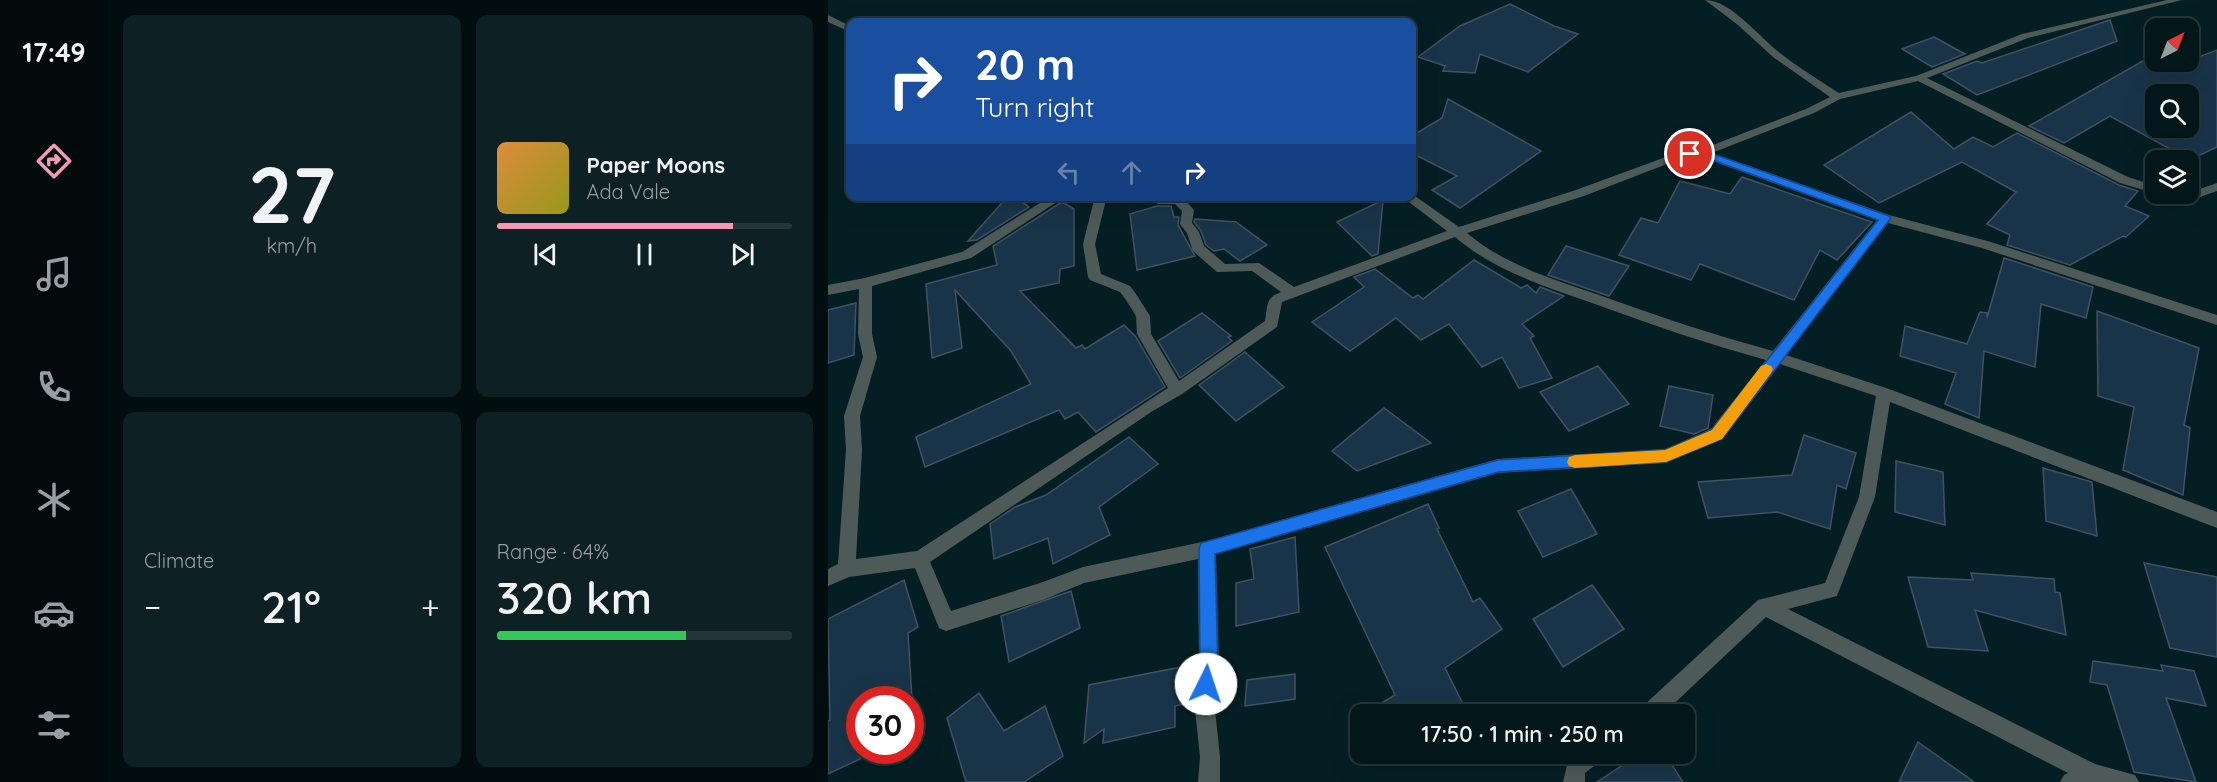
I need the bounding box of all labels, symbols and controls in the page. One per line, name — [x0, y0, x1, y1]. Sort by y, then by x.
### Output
north arrow — [2145, 18, 2199, 72]
map controls — [2145, 18, 2199, 204]
text: 17:49 — [22, 35, 86, 69]
text: 20 m — [975, 38, 1075, 91]
icon: right — [876, 42, 954, 120]
button: search — [2145, 84, 2199, 138]
text: Turn right — [975, 90, 1094, 124]
pin — [1664, 128, 1715, 179]
icon: arrive — [1673, 137, 1706, 170]
icon: directions — [33, 140, 75, 182]
text: 27 — [248, 145, 335, 243]
button: layers — [2145, 150, 2199, 204]
text: Paper Moons — [587, 151, 725, 179]
icon: left — [1052, 156, 1085, 189]
icon: ahead — [1115, 156, 1148, 189]
icon: right — [1178, 156, 1211, 189]
text: Ada Vale — [587, 179, 670, 204]
text: km/h — [266, 233, 317, 258]
icon: previous — [529, 238, 562, 271]
icon: pause — [628, 238, 661, 271]
icon: next — [726, 238, 759, 271]
icon: music — [33, 253, 75, 295]
icon: phone — [33, 366, 75, 408]
icon: climate — [33, 479, 75, 521]
text: Range · 64% — [497, 539, 609, 564]
text: Climate — [144, 548, 214, 573]
text: 320 km — [497, 569, 652, 625]
text: 21° — [261, 578, 321, 634]
text: − — [144, 586, 161, 627]
text: + — [421, 586, 440, 627]
icon: car — [33, 592, 75, 634]
position arrow — [1174, 652, 1238, 716]
speed limit sign: 30 — [846, 686, 924, 764]
icon: filters — [33, 704, 75, 746]
text: 17:50 · 1 min · 250 m — [1421, 720, 1624, 748]

